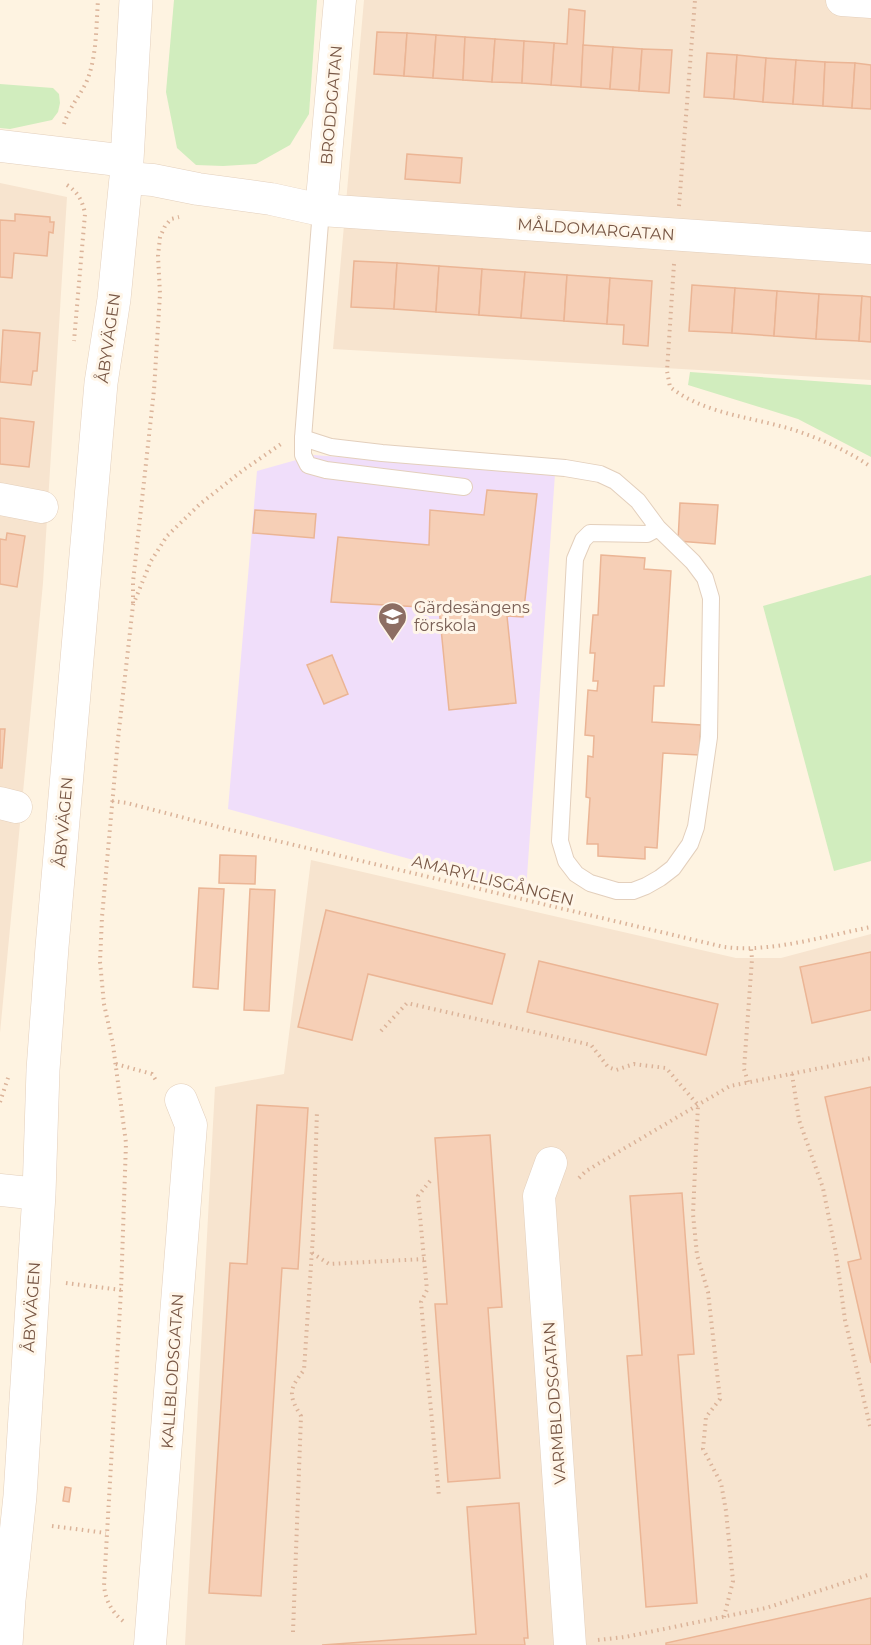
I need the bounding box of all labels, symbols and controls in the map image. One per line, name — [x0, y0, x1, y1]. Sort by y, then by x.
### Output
street label: BRODDGATAN — [317, 45, 346, 166]
street label: MÅLDOMARGATAN — [517, 214, 675, 244]
street label: ÅBYVÄGEN — [92, 292, 124, 384]
place label: Gärdesängens förskola — [414, 598, 530, 635]
school or university icon: Gärdesängens förskola — [377, 600, 409, 642]
street label: ÅBYVÄGEN — [49, 776, 77, 868]
street label: AMARYLLISGÅNGEN — [410, 850, 576, 910]
street label: ÅBYVÄGEN — [18, 1261, 44, 1353]
street label: KALLBLODSGATAN — [158, 1293, 187, 1449]
street label: VARMBLODSGATAN — [539, 1321, 570, 1485]

